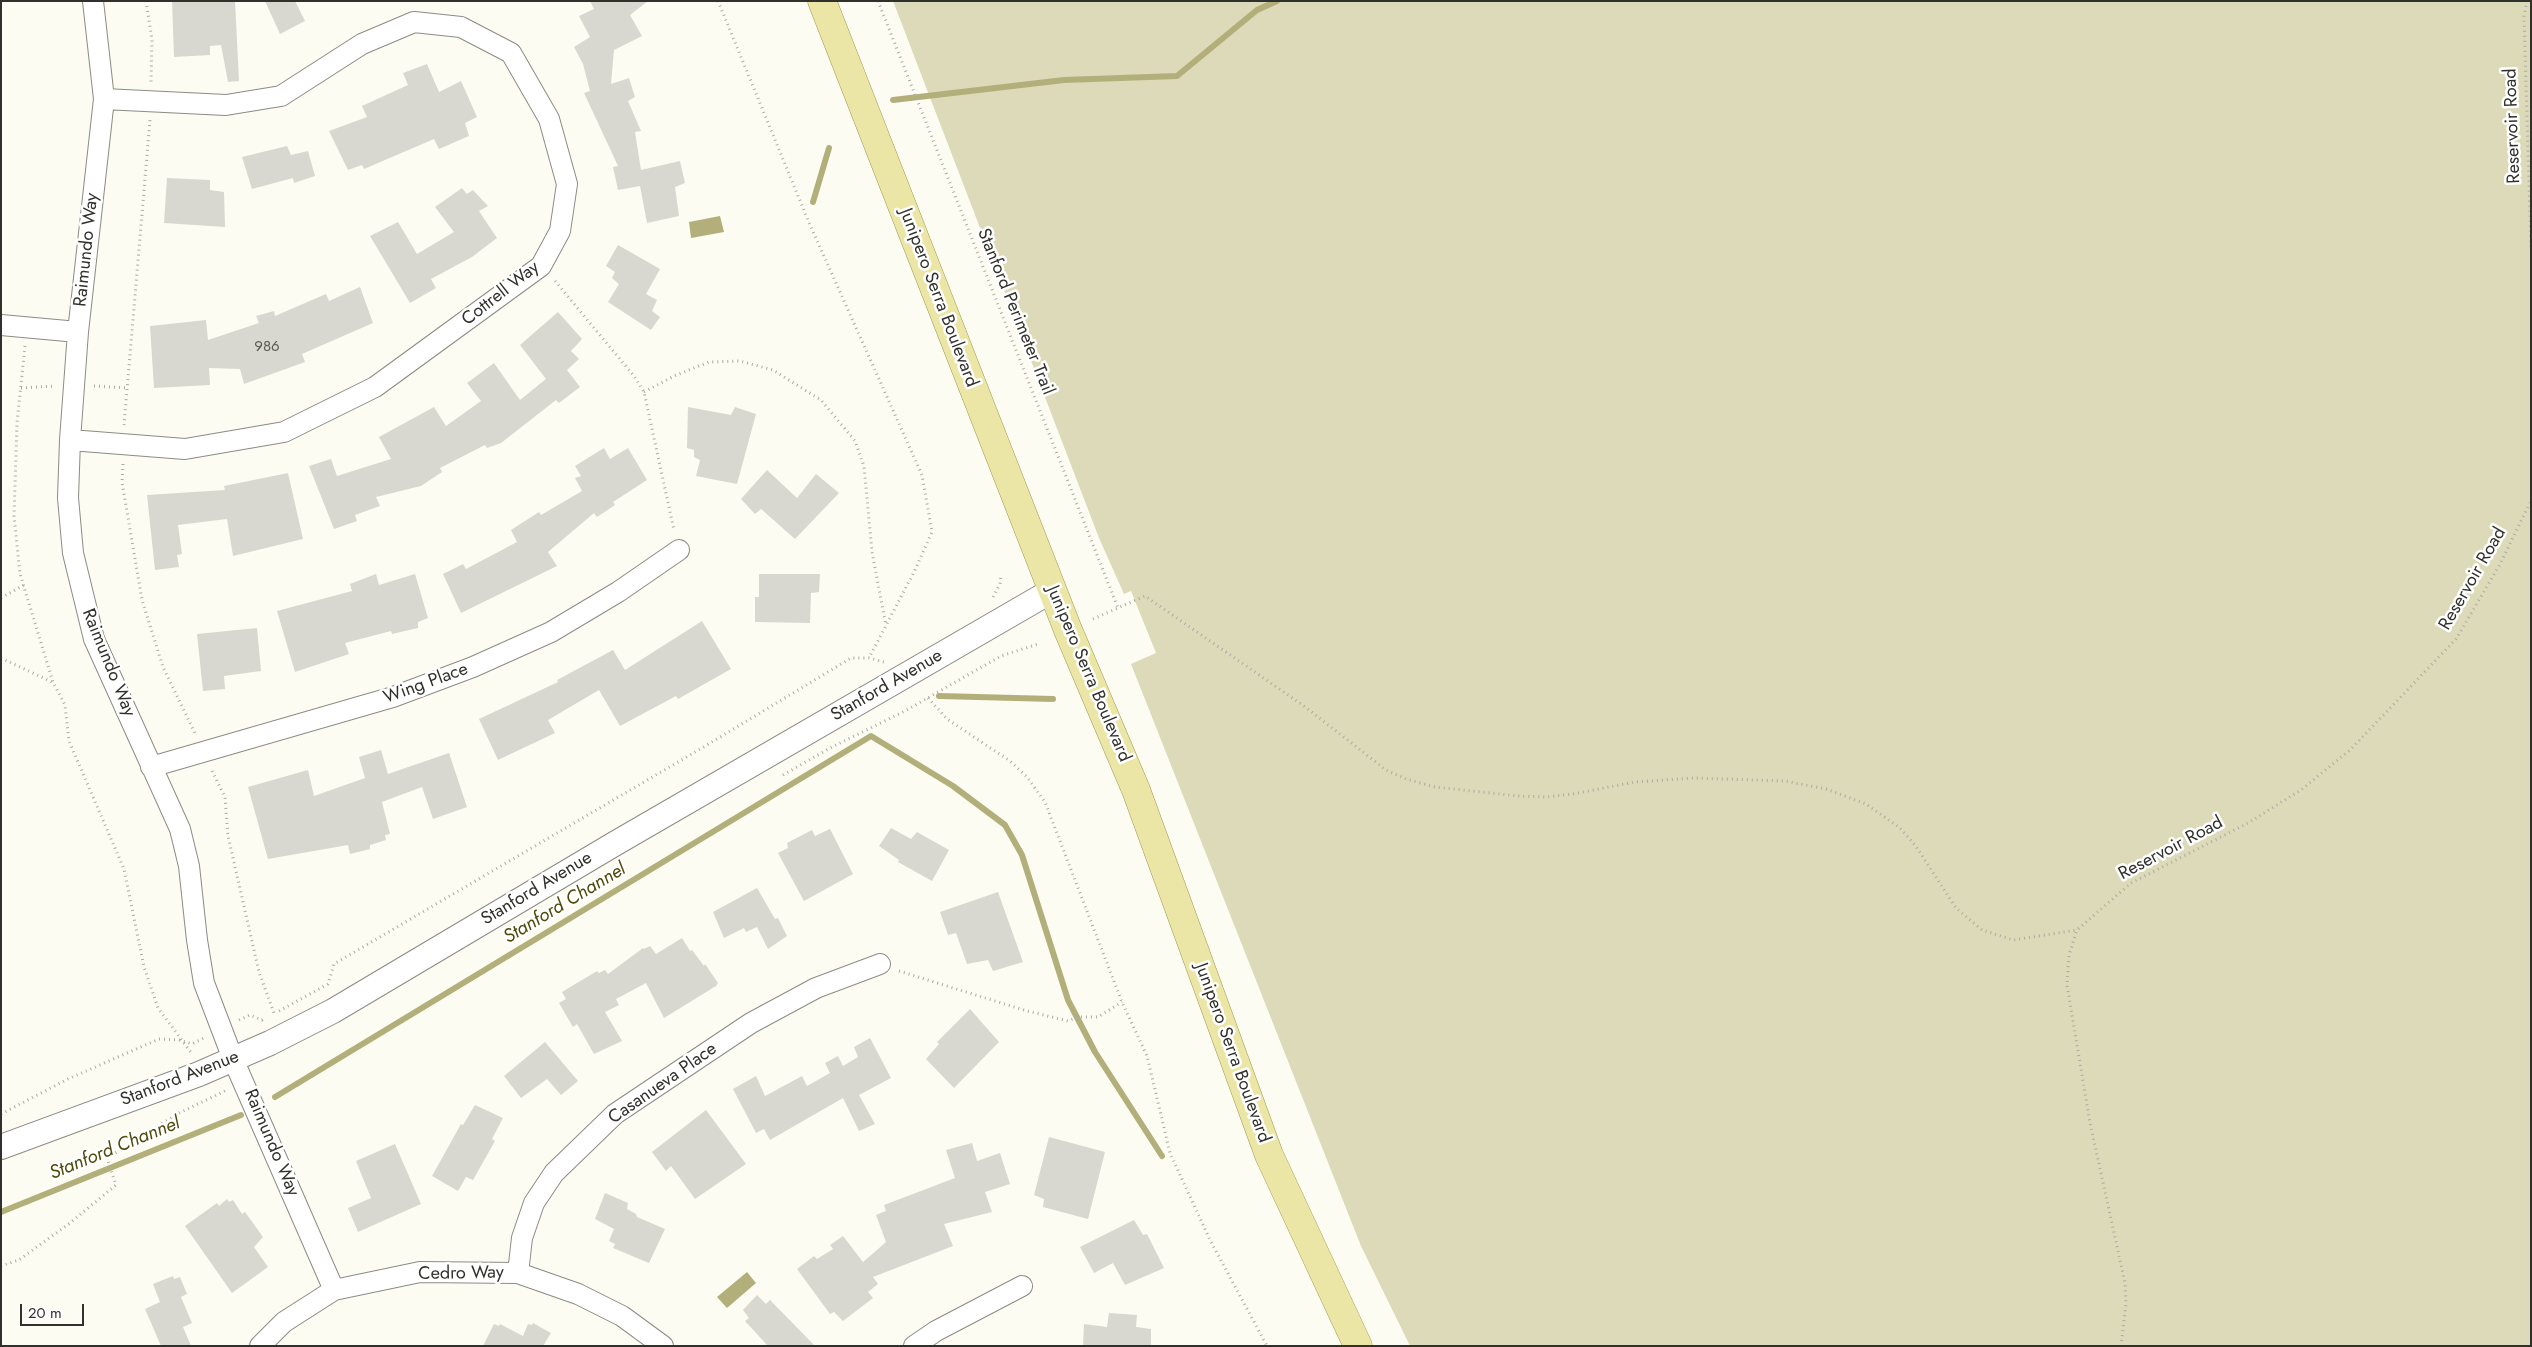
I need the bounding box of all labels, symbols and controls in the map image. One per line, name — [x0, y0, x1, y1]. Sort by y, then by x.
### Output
street label: Reservoir Road — [2500, 68, 2526, 184]
street label: Raimundo Way — [70, 192, 104, 308]
street label: Junipero Serra Boulevard — [894, 206, 982, 390]
street label: Stanford Perimeter Trail — [972, 226, 1058, 398]
street label: Cottrell Way — [458, 257, 544, 331]
house number: 986 — [254, 338, 280, 356]
street label: Reservoir Road — [2435, 524, 2511, 634]
street label: Junipero Serra Boulevard — [1041, 583, 1135, 765]
street label: Raimundo Way — [77, 606, 139, 720]
street label: Stanford Avenue — [827, 645, 947, 727]
street label: Wing Place — [381, 659, 471, 709]
street label: Reservoir Road — [2115, 812, 2227, 886]
street label: Stanford Avenue — [478, 848, 596, 930]
water label: Stanford Channel — [500, 859, 630, 949]
street label: Junipero Serra Boulevard — [1189, 960, 1275, 1146]
street label: Casanueva Place — [605, 1039, 721, 1129]
street label: Stanford Avenue — [118, 1046, 242, 1112]
street label: Raimundo Way — [239, 1086, 303, 1200]
water label: Stanford Channel — [47, 1112, 183, 1186]
street label: Cedro Way — [418, 1262, 504, 1286]
scale bar — [22, 1294, 86, 1326]
text: 20 m — [28, 1302, 62, 1324]

